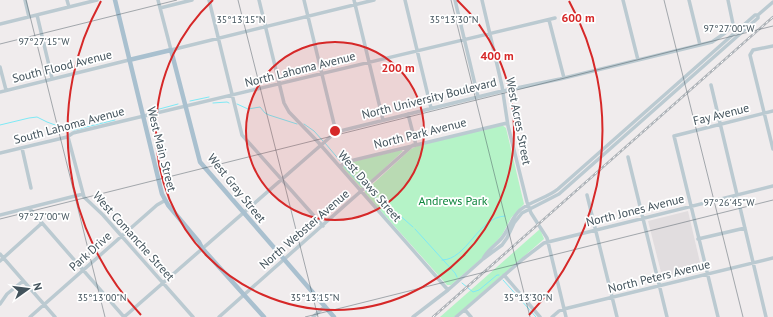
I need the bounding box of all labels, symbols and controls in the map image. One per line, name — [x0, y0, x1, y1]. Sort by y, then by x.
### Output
text: 600 m — [561, 10, 595, 25]
text: 35°13'15"N — [216, 13, 266, 26]
text: 35°13'30"N — [429, 13, 479, 26]
text: 97°27'00"W — [703, 22, 755, 35]
text: 97°27'15"W — [18, 35, 70, 48]
street label: South Flood Avenue — [10, 46, 114, 86]
street label: North Lahoma Avenue — [243, 48, 357, 90]
text: 400 m — [480, 48, 514, 63]
text: 200 m — [381, 60, 415, 75]
street label: North University Boulevard — [360, 74, 498, 122]
street label: West Acres Street — [503, 76, 535, 166]
street label: Fay Avenue — [691, 100, 751, 128]
street label: South Lahoma Avenue — [12, 103, 126, 147]
street label: West Main Street — [144, 105, 180, 193]
street label: North Park Avenue — [372, 114, 468, 152]
centre of rings — [328, 124, 342, 138]
street label: West Daws Street — [335, 147, 405, 225]
street label: West Gray Street — [205, 151, 269, 225]
street label: North Webster Avenue — [256, 186, 352, 272]
street label: West Comanche Street — [90, 188, 178, 284]
street label: North Jones Avenue — [584, 191, 686, 229]
park label: Andrews Park — [418, 193, 488, 208]
text: 97°26'45"W — [703, 196, 755, 209]
text: 97°27'00"W — [18, 210, 70, 223]
street label: Park Drive — [66, 228, 114, 274]
street label: North Peters Avenue — [606, 256, 712, 296]
north arrow — [8, 269, 48, 309]
text: N — [30, 281, 45, 292]
text: 35°13'00"N — [77, 291, 127, 304]
text: 35°13'15"N — [290, 291, 340, 304]
text: 35°13'30"N — [503, 291, 553, 304]

